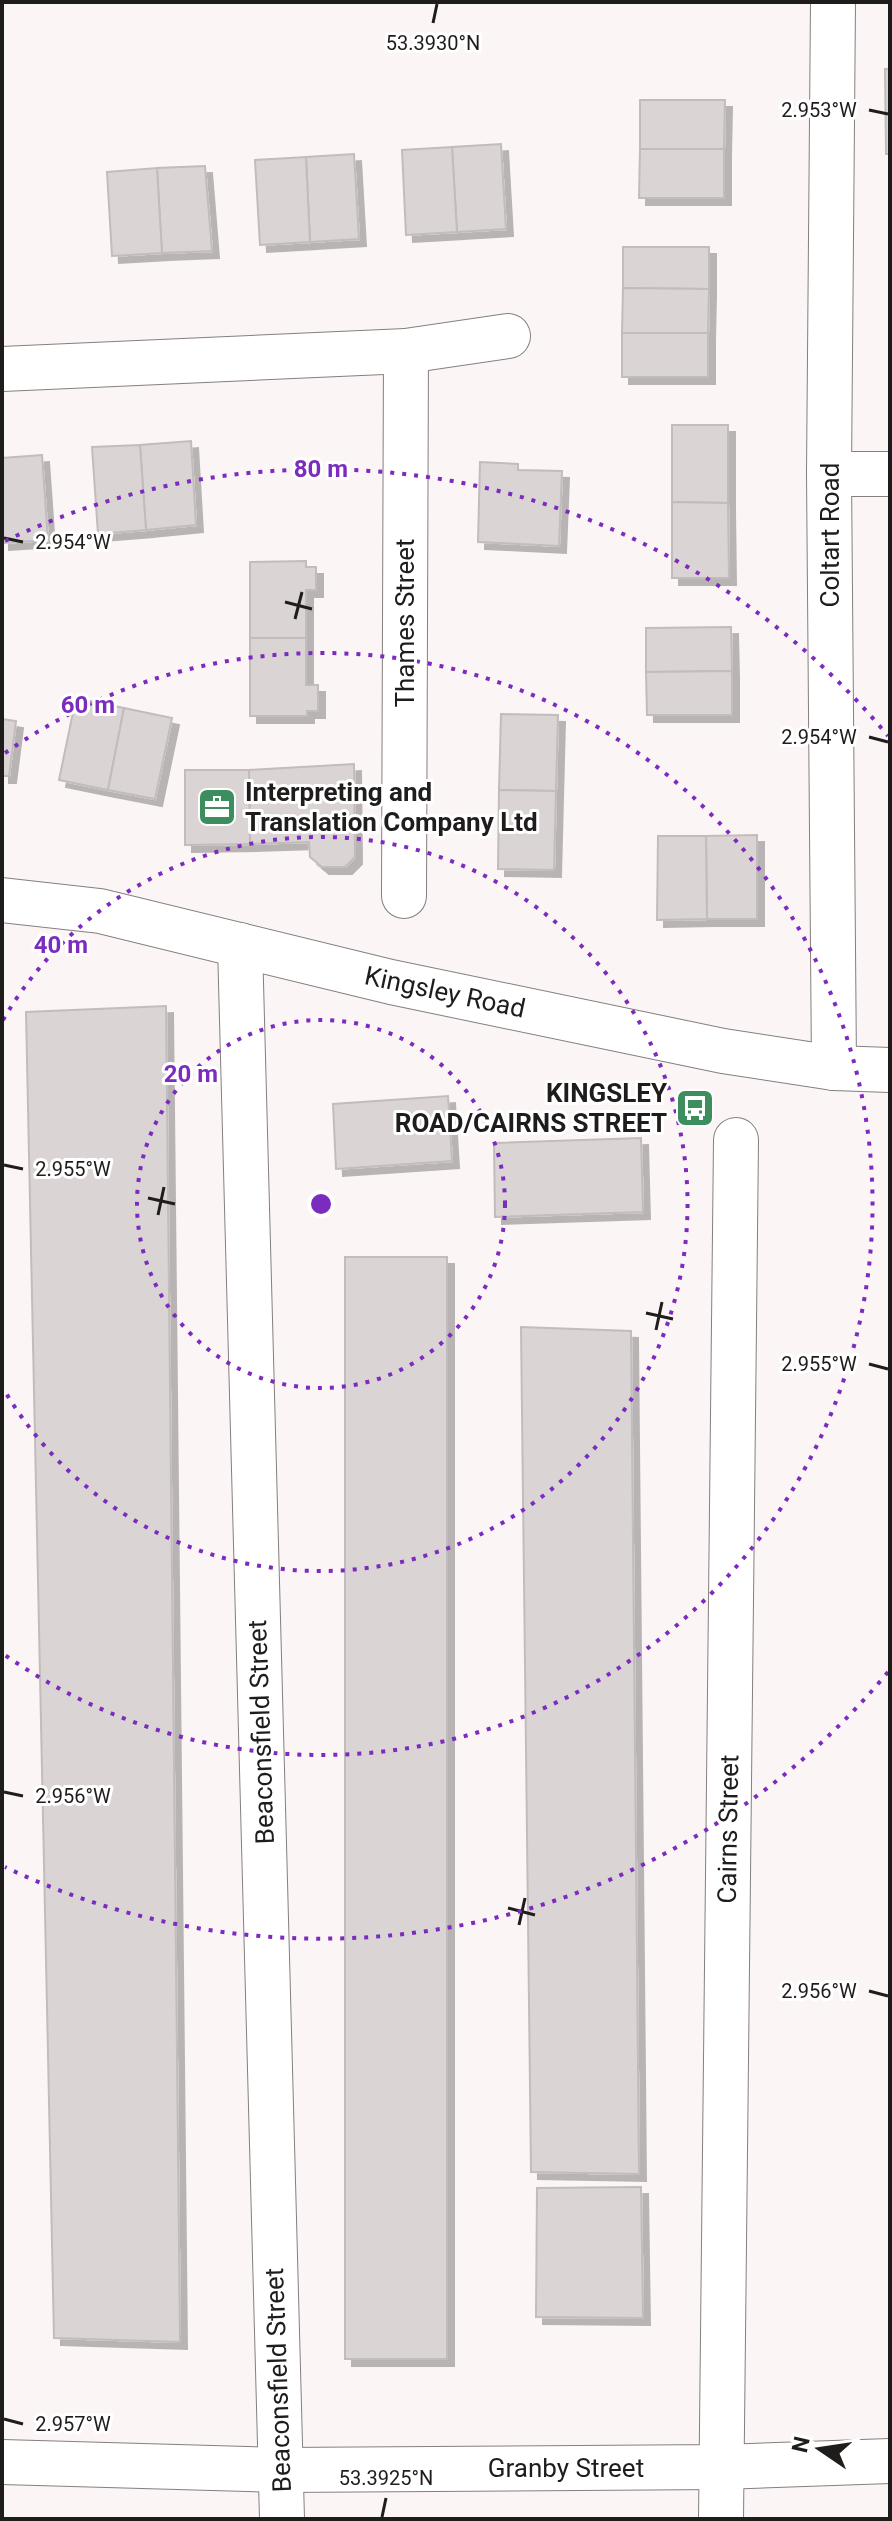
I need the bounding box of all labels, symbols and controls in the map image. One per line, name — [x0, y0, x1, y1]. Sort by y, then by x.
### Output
text: 53.3930°N — [386, 31, 480, 55]
text: 2.953°W — [781, 98, 857, 122]
text: 80 m — [294, 455, 348, 483]
street label: Coltart Road — [815, 463, 845, 607]
text: 2.954°W — [35, 530, 111, 554]
street label: Thames Street — [390, 538, 420, 708]
text: 60 m — [61, 691, 115, 719]
text: 2.954°W — [781, 725, 857, 749]
place label: Interpreting and Translation Company Ltd — [245, 777, 538, 837]
office icon: Interpreting and Translation Company Ltd — [196, 786, 238, 828]
text: 40 m — [34, 931, 88, 959]
street label: Kingsley Road — [362, 960, 528, 1024]
text: 20 m — [164, 1060, 218, 1088]
place label: KINGSLEY ROAD/CAIRNS STREET — [395, 1078, 668, 1138]
bus stop icon: KINGSLEY ROAD/CAIRNS STREET — [674, 1087, 716, 1129]
text: 2.955°W — [35, 1157, 111, 1181]
centre of rings — [307, 1190, 335, 1218]
text: 2.955°W — [781, 1352, 857, 1376]
street label: Beaconsfield Street — [242, 1619, 280, 1845]
street label: Cairns Street — [712, 1754, 744, 1904]
text: 2.956°W — [35, 1784, 111, 1808]
text: 2.956°W — [781, 1979, 857, 2003]
street label: Beaconsfield Street — [259, 2267, 297, 2493]
north arrow — [780, 2409, 860, 2489]
text: 2.957°W — [35, 2412, 111, 2436]
text: N — [787, 2434, 815, 2455]
street label: Granby Street — [488, 2453, 644, 2483]
text: 53.3925°N — [339, 2466, 433, 2490]

